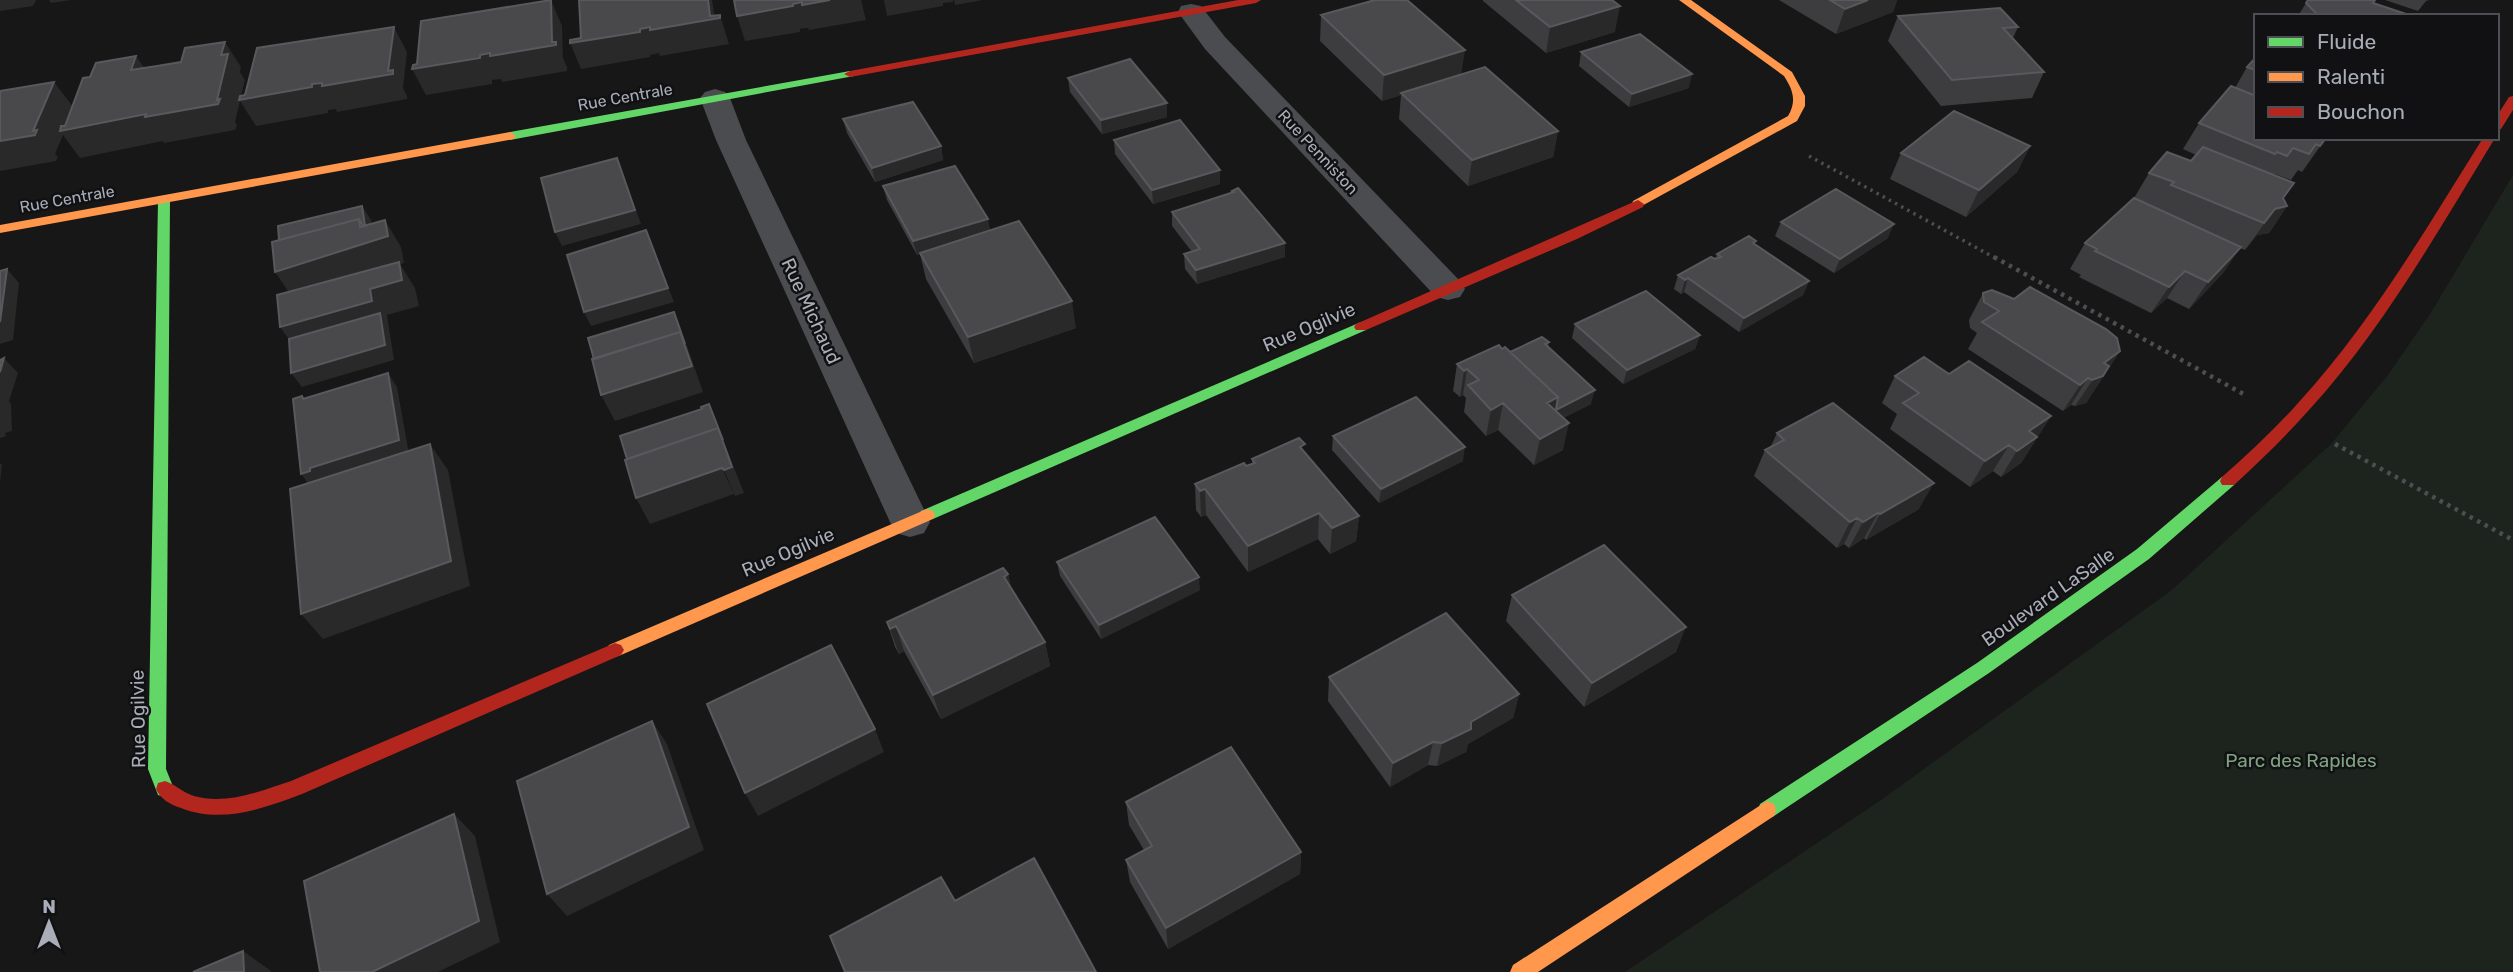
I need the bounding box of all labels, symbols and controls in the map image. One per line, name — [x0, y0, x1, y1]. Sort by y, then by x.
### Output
legend — [2254, 14, 2499, 140]
text: Fluide — [2317, 29, 2376, 54]
text: Ralenti — [2317, 64, 2385, 89]
street label: Rue Centrale — [576, 79, 674, 115]
text: Bouchon — [2317, 99, 2405, 124]
street label: Rue Penniston — [1274, 106, 1362, 198]
street label: Rue Centrale — [18, 181, 116, 217]
street label: Rue Michaud — [776, 254, 846, 368]
street label: Rue Ogilvie — [1259, 297, 1359, 357]
street label: Rue Ogilvie — [738, 522, 838, 582]
street label: Boulevard LaSalle — [1977, 543, 2119, 651]
street label: Rue Ogilvie — [126, 670, 150, 768]
park label: Parc des Rapides — [2225, 749, 2377, 772]
north arrow — [14, 888, 84, 958]
text: N — [42, 895, 56, 918]

